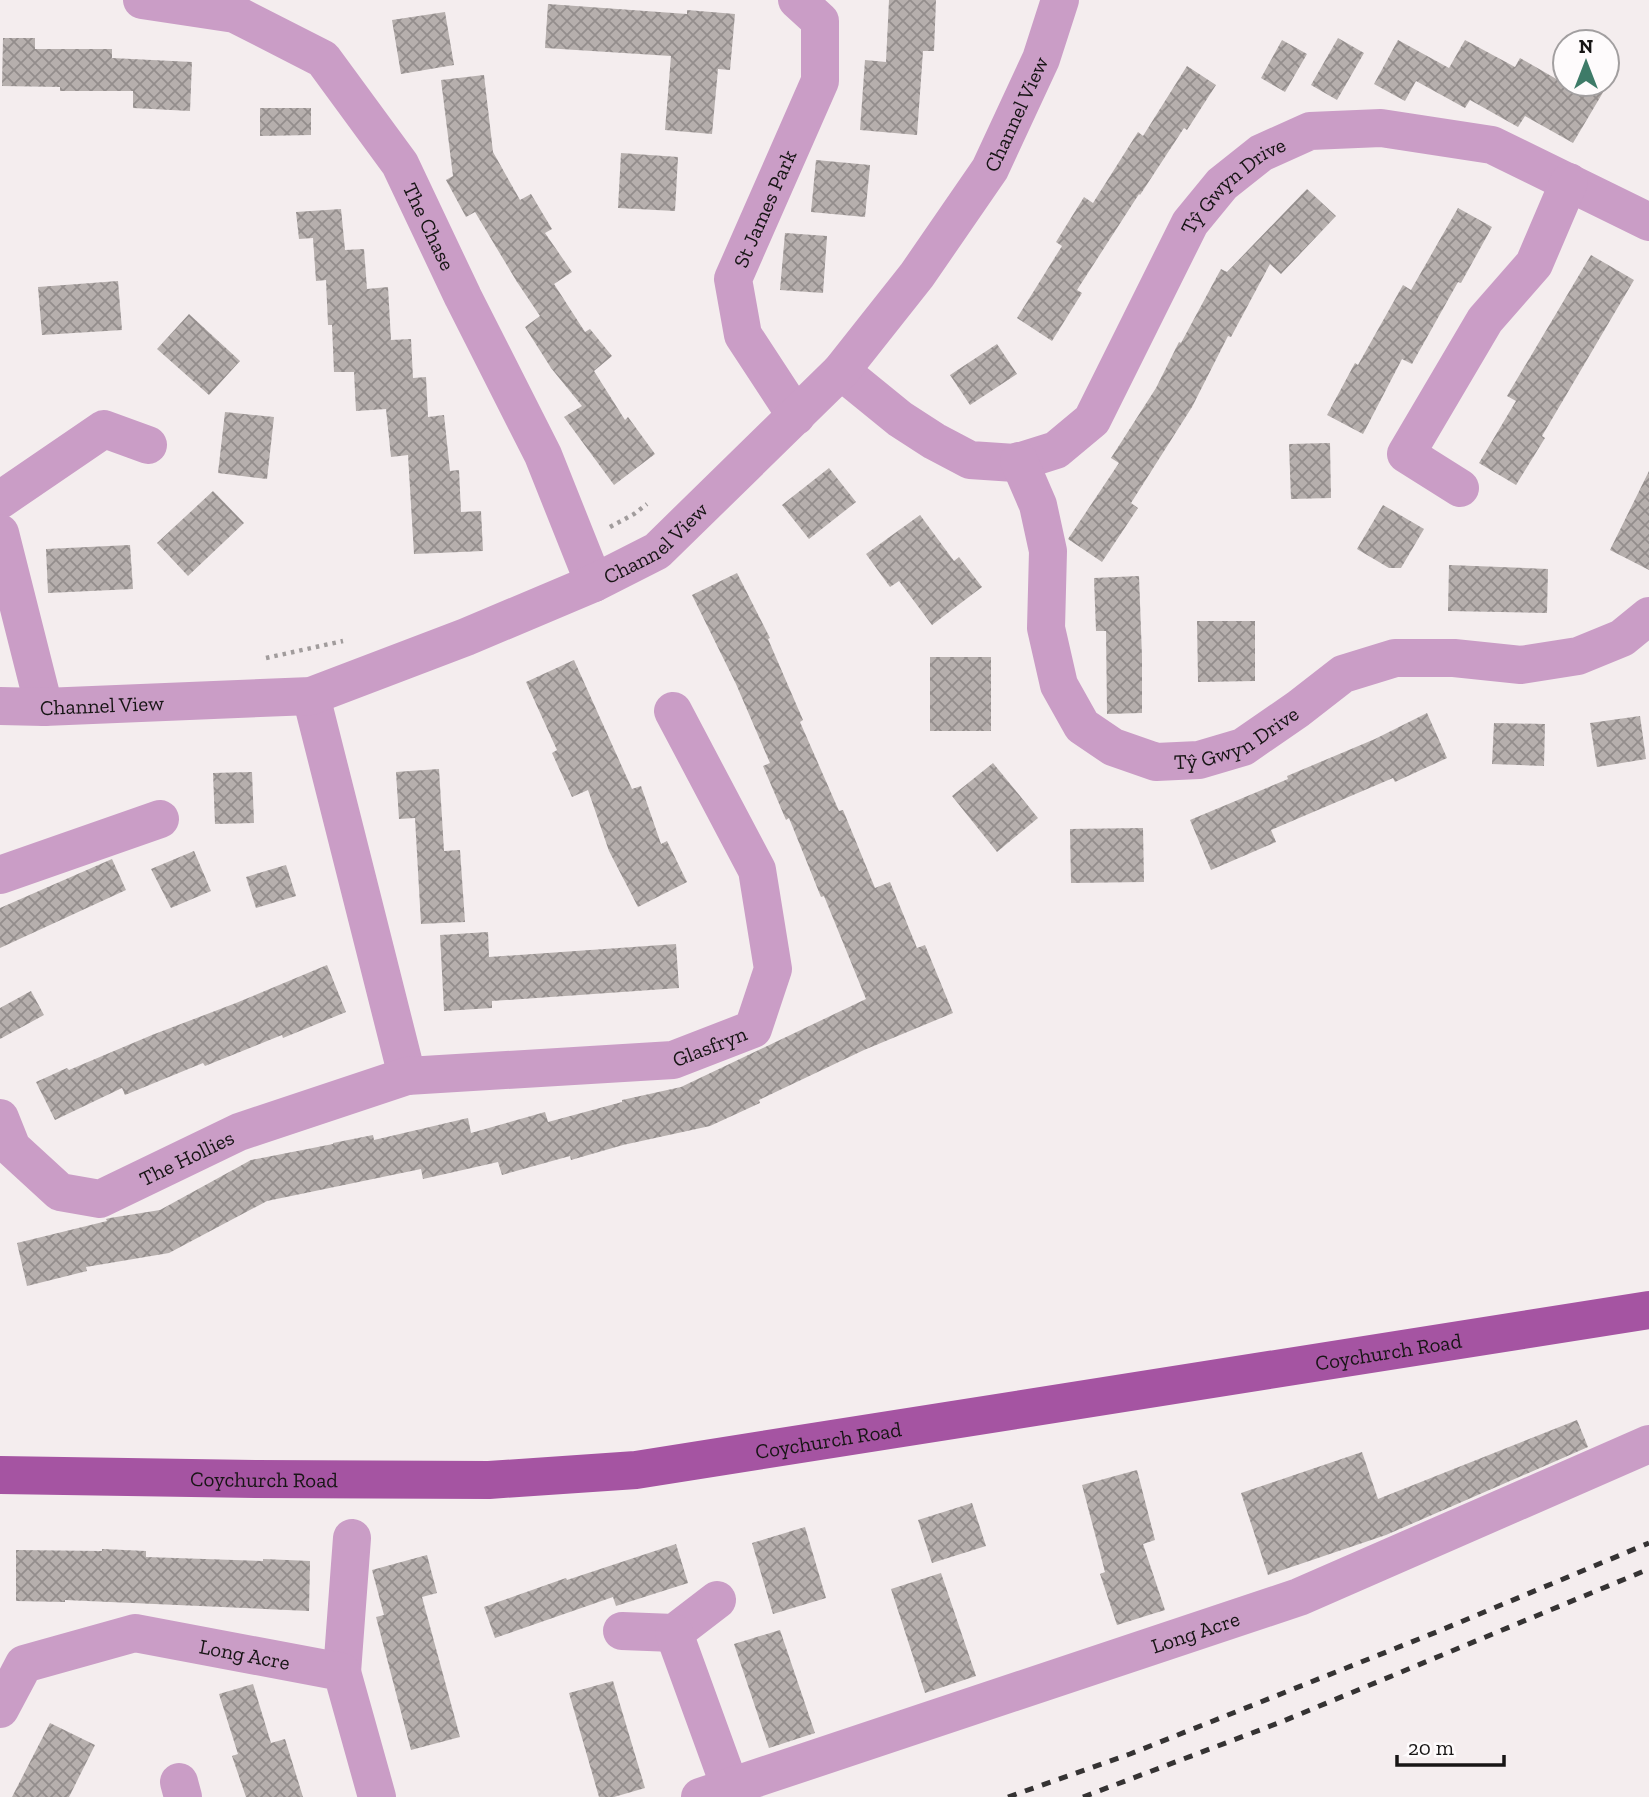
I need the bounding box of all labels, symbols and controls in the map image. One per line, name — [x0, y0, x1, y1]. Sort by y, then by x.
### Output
north arrow — [1551, 28, 1621, 98]
text: N — [1579, 35, 1593, 58]
street label: Channel View — [978, 52, 1053, 175]
street label: Tŷ Gwyn Drive — [1174, 131, 1289, 237]
street label: St James Park — [727, 145, 801, 271]
street label: The Chase — [398, 178, 461, 274]
street label: Channel View — [599, 496, 712, 589]
street label: Channel View — [39, 690, 164, 720]
street label: Tŷ Gwyn Drive — [1173, 700, 1303, 774]
street label: Glasfryn — [669, 1020, 750, 1072]
street label: The Hollies — [135, 1124, 238, 1191]
street label: Coychurch Road — [1313, 1327, 1464, 1375]
street label: Coychurch Road — [753, 1416, 904, 1464]
street label: Coychurch Road — [190, 1465, 338, 1492]
street label: Long Acre — [1148, 1605, 1243, 1658]
street label: Long Acre — [197, 1633, 292, 1674]
scale bar — [1397, 1724, 1504, 1768]
text: 20 m — [1408, 1735, 1454, 1760]

